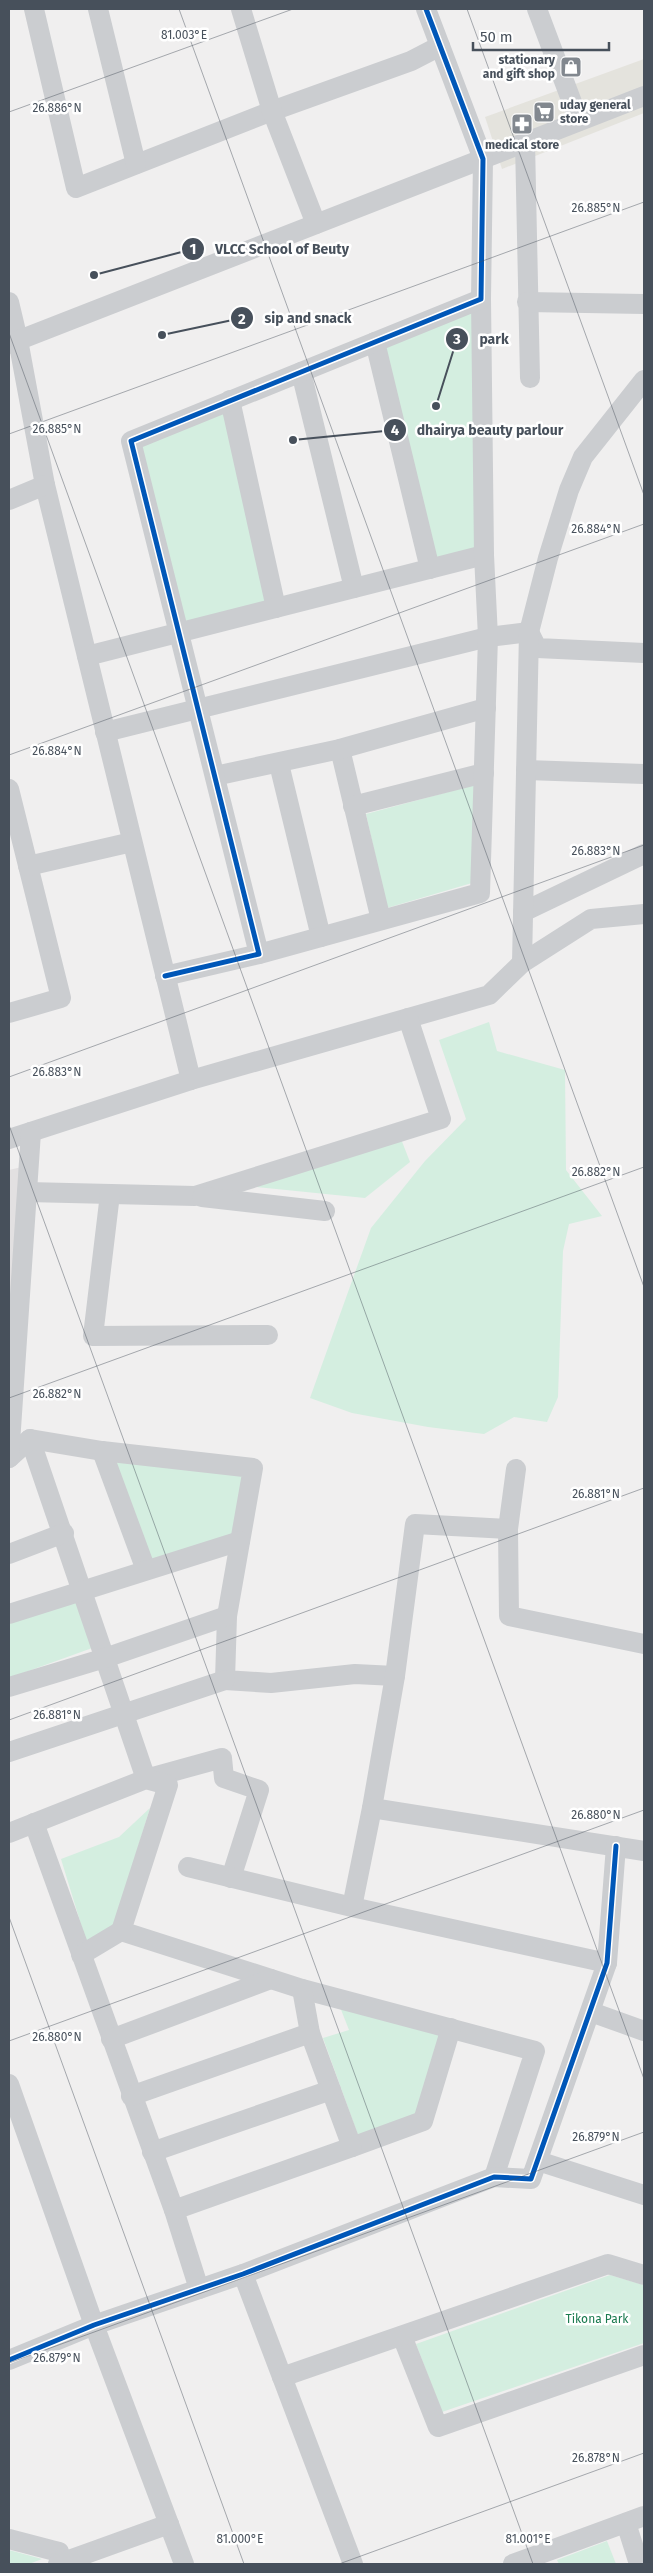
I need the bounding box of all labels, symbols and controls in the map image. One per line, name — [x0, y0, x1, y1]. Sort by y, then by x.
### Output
scale bar — [473, 20, 609, 52]
text: 81.003°E — [161, 28, 207, 42]
text: 50 m — [480, 28, 513, 46]
place label: stationary and gift shop — [483, 53, 556, 81]
shop icon: stationary and gift shop — [559, 55, 583, 79]
place label: uday general store — [560, 98, 631, 126]
supermarket icon: uday general store — [532, 100, 556, 124]
text: 26.886°N — [32, 101, 82, 115]
pharmacy icon: medical store — [510, 112, 534, 136]
place label: medical store — [485, 138, 559, 152]
text: 26.885°N — [572, 201, 620, 215]
callout: VLCC School of Beuty — [180, 234, 359, 263]
text: 1 — [190, 240, 196, 258]
text: VLCC School of Beuty — [214, 241, 350, 258]
callout: sip and snack — [229, 304, 361, 333]
text: 2 — [238, 310, 246, 328]
text: sip and snack — [265, 310, 352, 327]
callout: park — [444, 325, 519, 354]
text: 3 — [452, 330, 461, 348]
text: park — [479, 331, 509, 348]
callout: dhairya beauty parlour — [382, 416, 574, 445]
text: 4 — [391, 421, 400, 439]
text: 26.885°N — [33, 422, 81, 436]
text: dhairya beauty parlour — [417, 422, 564, 439]
text: 26.884°N — [571, 522, 621, 536]
text: 26.884°N — [32, 744, 82, 758]
text: 26.883°N — [572, 844, 620, 858]
text: 26.883°N — [33, 1065, 81, 1079]
text: 26.882°N — [572, 1165, 620, 1179]
text: 26.882°N — [33, 1387, 81, 1401]
text: 26.881°N — [572, 1487, 620, 1501]
text: 26.881°N — [33, 1708, 81, 1722]
text: 26.880°N — [571, 1808, 621, 1822]
text: 26.880°N — [32, 2030, 82, 2044]
text: 26.879°N — [572, 2130, 620, 2144]
park label: Tikona Park — [566, 2312, 629, 2326]
text: 26.879°N — [33, 2351, 81, 2365]
text: 26.878°N — [572, 2451, 620, 2465]
text: 81.000°E — [217, 2532, 263, 2546]
text: 81.001°E — [505, 2532, 551, 2546]

